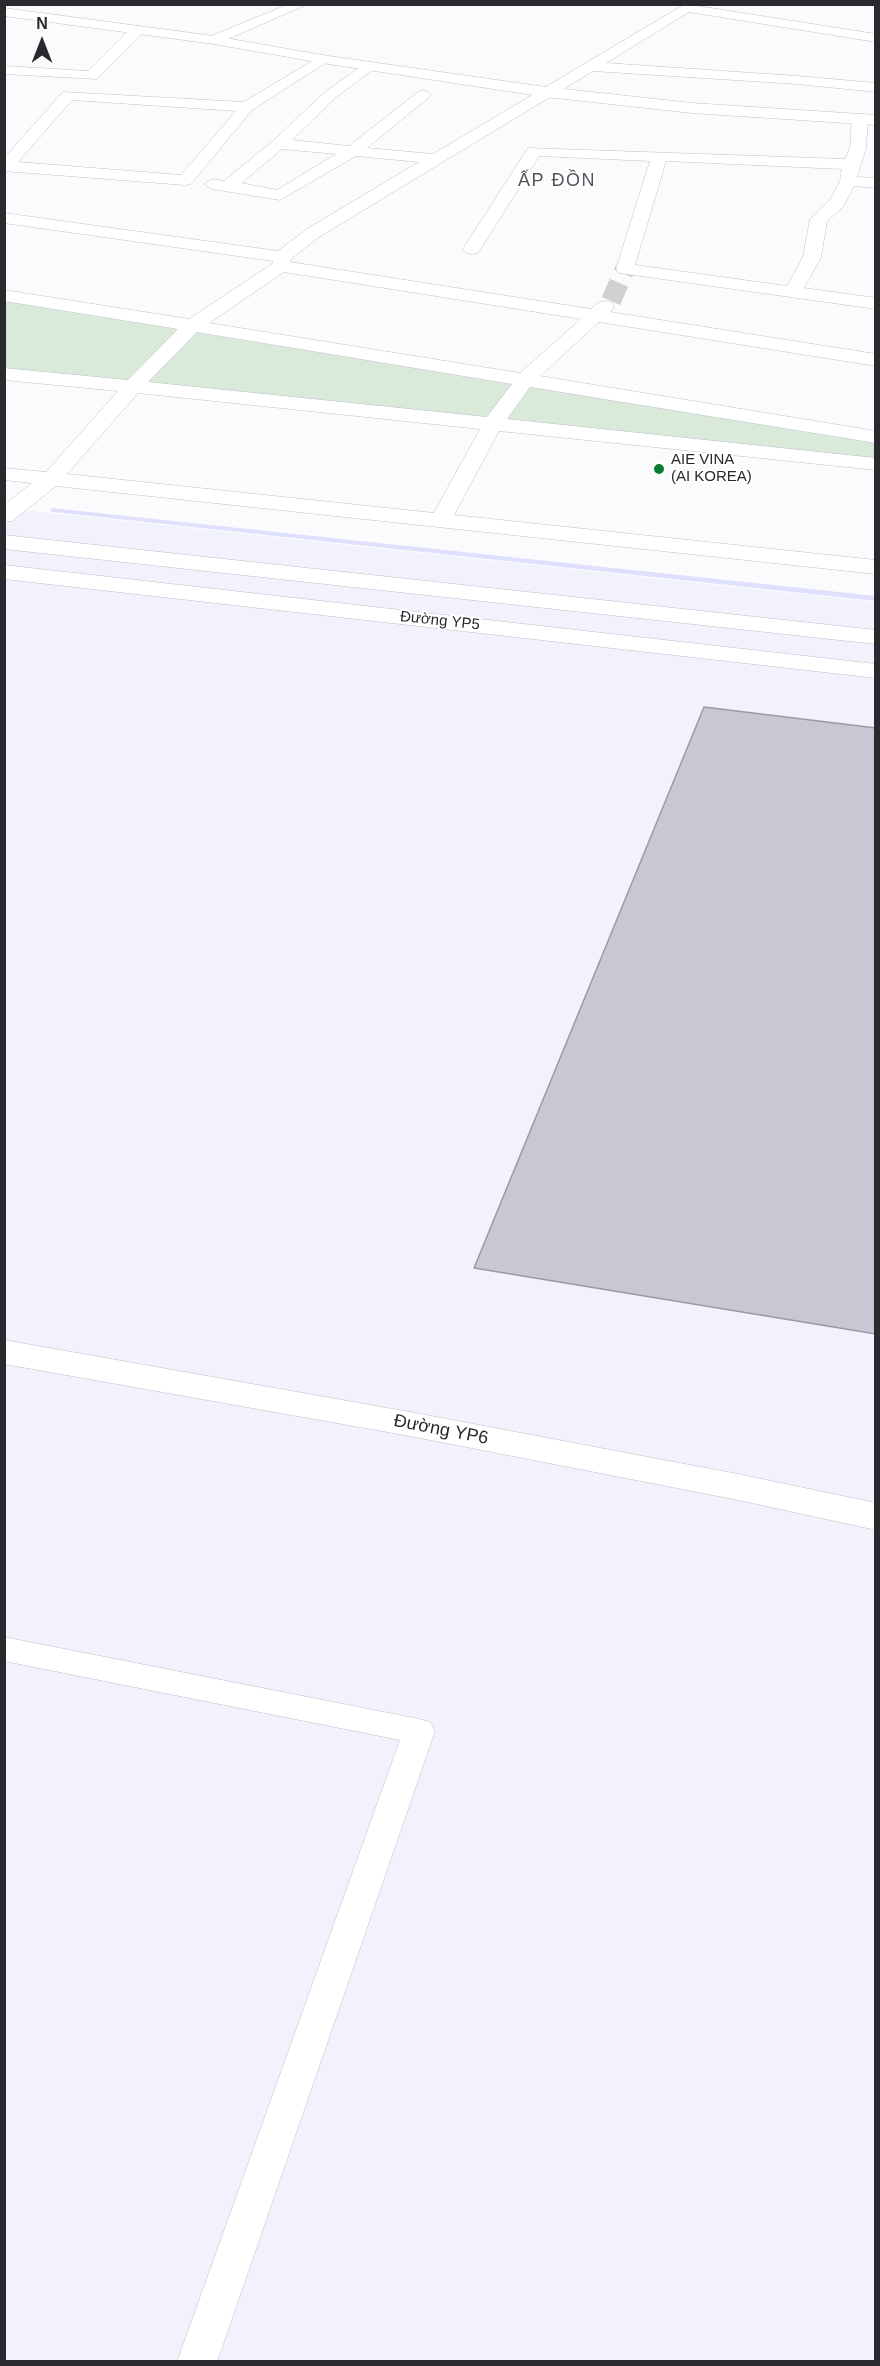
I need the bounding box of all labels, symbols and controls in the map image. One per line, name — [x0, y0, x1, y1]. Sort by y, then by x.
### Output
north arrow — [12, 12, 72, 72]
text: N — [36, 15, 48, 32]
district label: ẤP ĐỒN — [518, 170, 596, 192]
place label: AIE VINA (AI KOREA) — [671, 451, 752, 486]
marker: AIE VINA (AI KOREA) — [652, 462, 666, 476]
street label: Đường YP5 — [399, 608, 481, 634]
street label: Đường YP6 — [392, 1410, 490, 1450]

